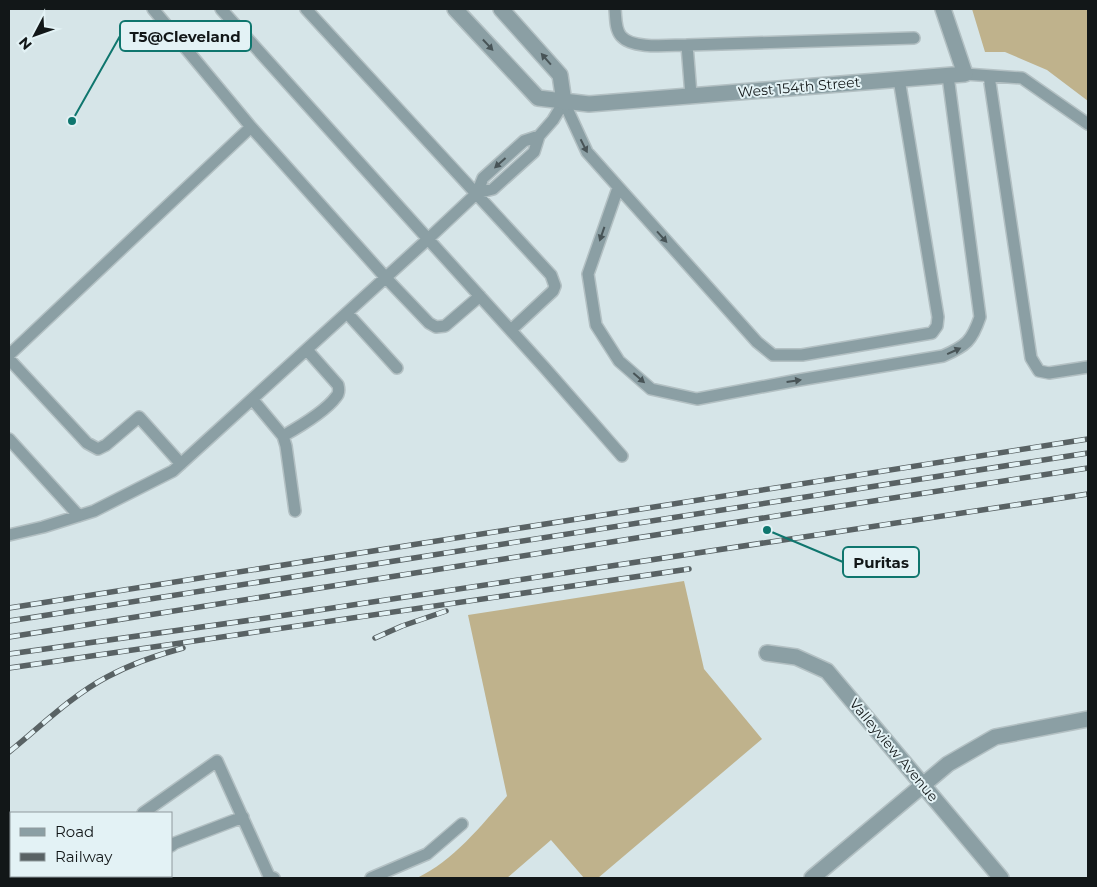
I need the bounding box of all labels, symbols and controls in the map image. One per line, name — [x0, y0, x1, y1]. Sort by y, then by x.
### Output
north arrow — [10, 10, 60, 60]
callout: T5@Cleveland — [120, 21, 251, 51]
text: T5@Cleveland — [129, 27, 241, 46]
text: N — [15, 33, 36, 54]
one-way arrow — [482, 38, 494, 50]
one-way arrow — [540, 53, 551, 66]
street label: West 154th Street — [737, 73, 861, 101]
one-way arrow — [580, 139, 589, 154]
one-way arrow — [494, 157, 506, 169]
one-way arrow — [598, 227, 606, 242]
one-way arrow — [657, 231, 668, 244]
one-way arrow — [947, 347, 961, 355]
one-way arrow — [632, 372, 644, 384]
one-way arrow — [787, 377, 803, 385]
callout: Puritas — [843, 547, 919, 577]
text: Puritas — [853, 553, 909, 572]
street label: Valleyview Avenue — [846, 695, 942, 805]
legend — [10, 812, 172, 877]
text: Road — [55, 822, 94, 841]
text: Railway — [55, 847, 113, 866]

